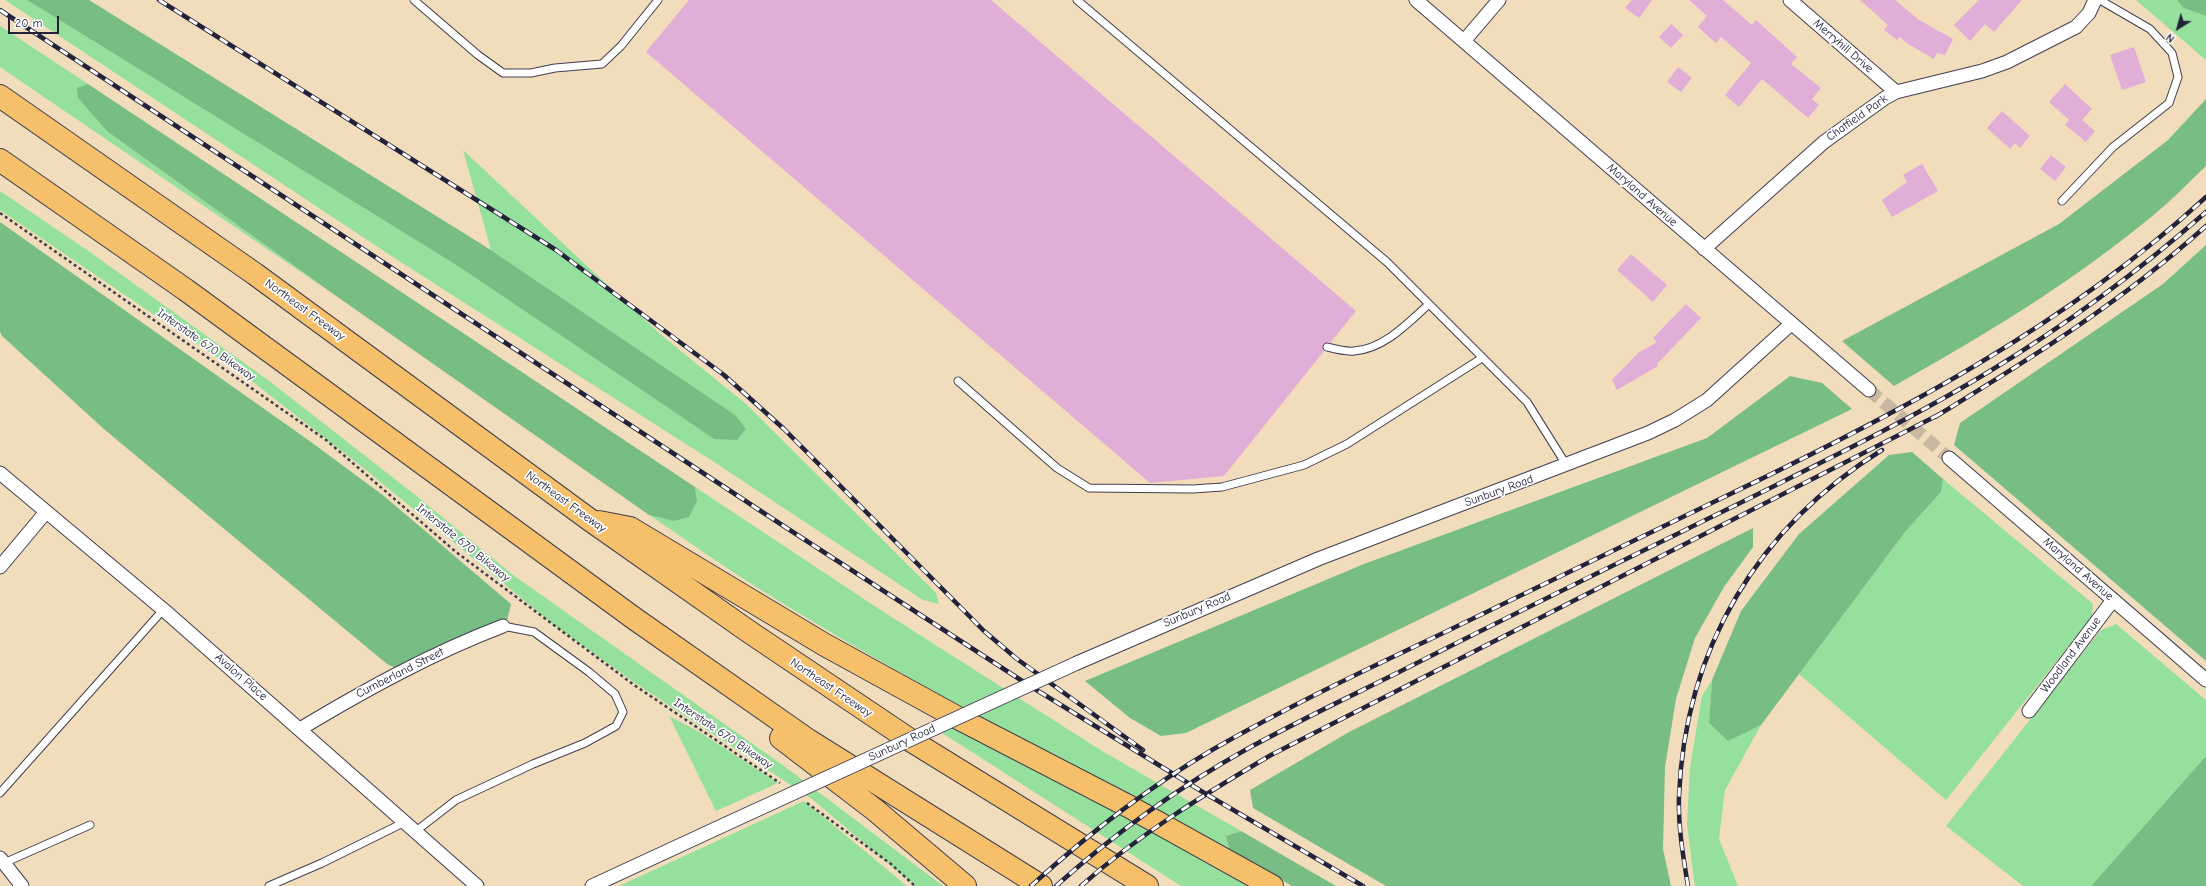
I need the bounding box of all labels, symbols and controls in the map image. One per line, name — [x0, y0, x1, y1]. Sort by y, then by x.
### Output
scale bar — [10, 8, 61, 34]
north arrow — [2158, 8, 2198, 48]
text: 20 m — [15, 16, 43, 30]
street label: Merryhill Drive — [1810, 16, 1876, 76]
text: N — [2164, 31, 2177, 45]
street label: Chatfield Park — [1824, 92, 1890, 144]
street label: Maryland Avenue — [1604, 160, 1680, 230]
street label: Northeast Freeway — [262, 276, 348, 344]
street label: Interstate 670 Bikeway — [154, 306, 258, 384]
street label: Northeast Freeway — [523, 468, 609, 536]
street label: Sunbury Road — [1463, 472, 1535, 510]
street label: Interstate 670 Bikeway — [413, 501, 513, 585]
street label: Maryland Avenue — [2040, 534, 2116, 604]
street label: Sunbury Road — [1161, 589, 1233, 631]
street label: Woodland Avenue — [2038, 614, 2104, 696]
street label: Cumberland Street — [354, 645, 446, 701]
street label: Avalon Place — [212, 650, 270, 704]
street label: Northeast Freeway — [787, 655, 875, 721]
street label: Interstate 670 Bikeway — [671, 696, 775, 772]
street label: Sunbury Road — [866, 721, 938, 765]

